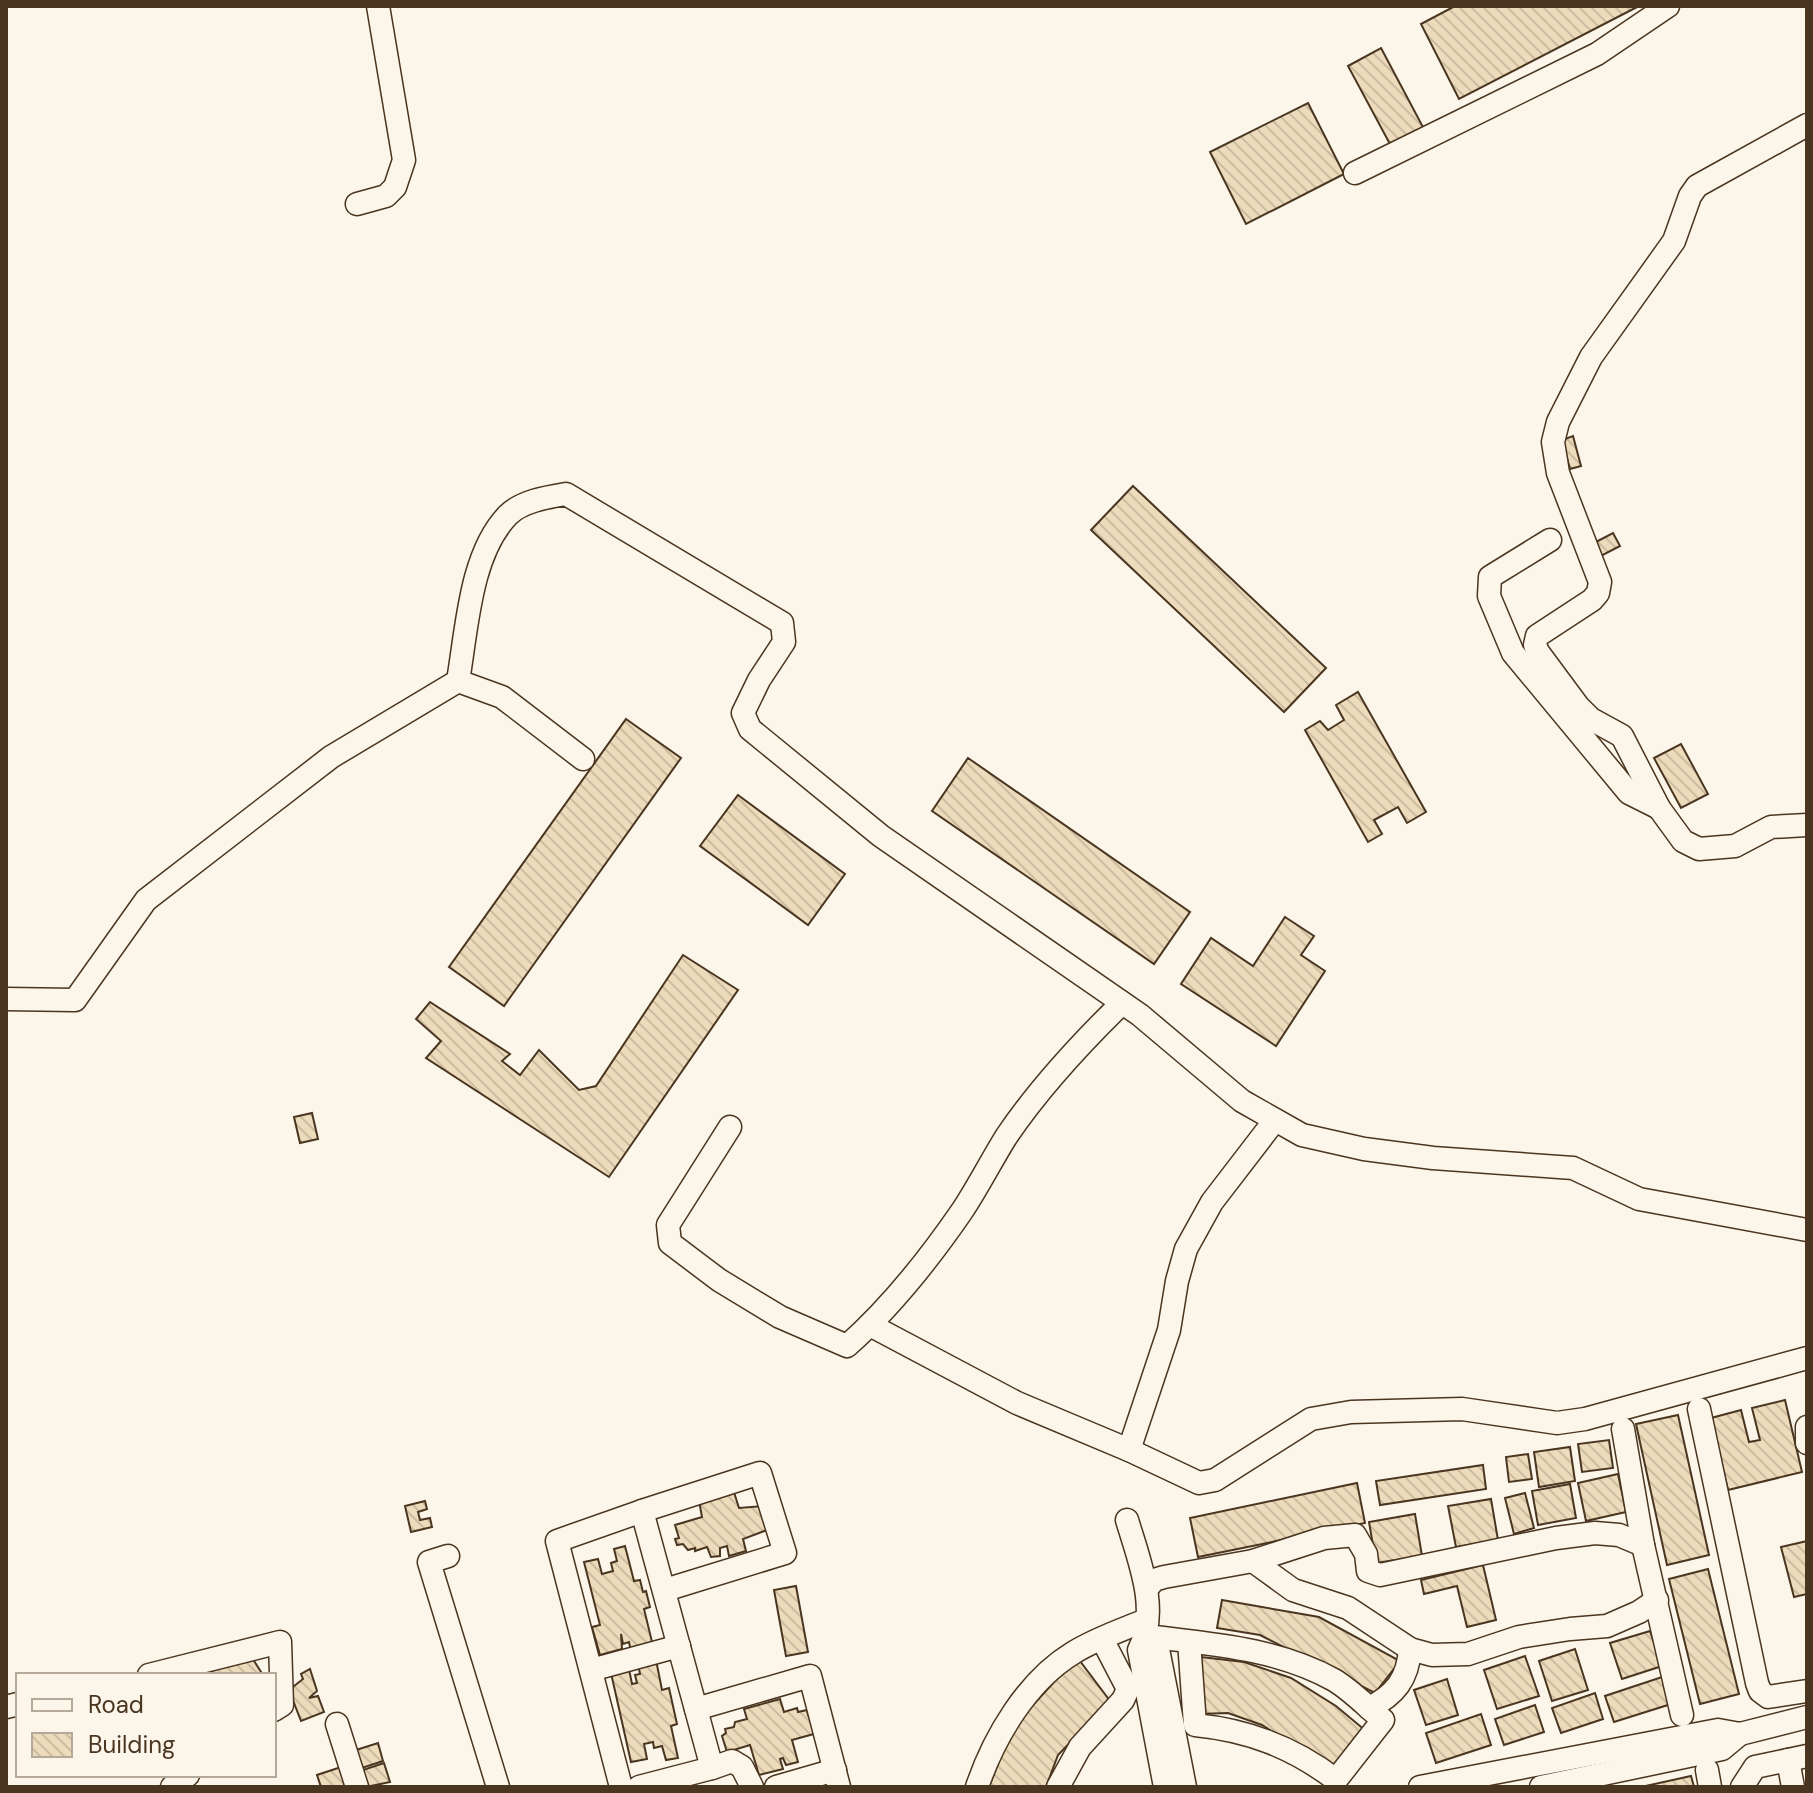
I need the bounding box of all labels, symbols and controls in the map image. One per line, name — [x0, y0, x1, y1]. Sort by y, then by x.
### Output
legend — [16, 1673, 276, 1777]
text: Road — [88, 1689, 144, 1720]
text: Building — [88, 1729, 175, 1760]

